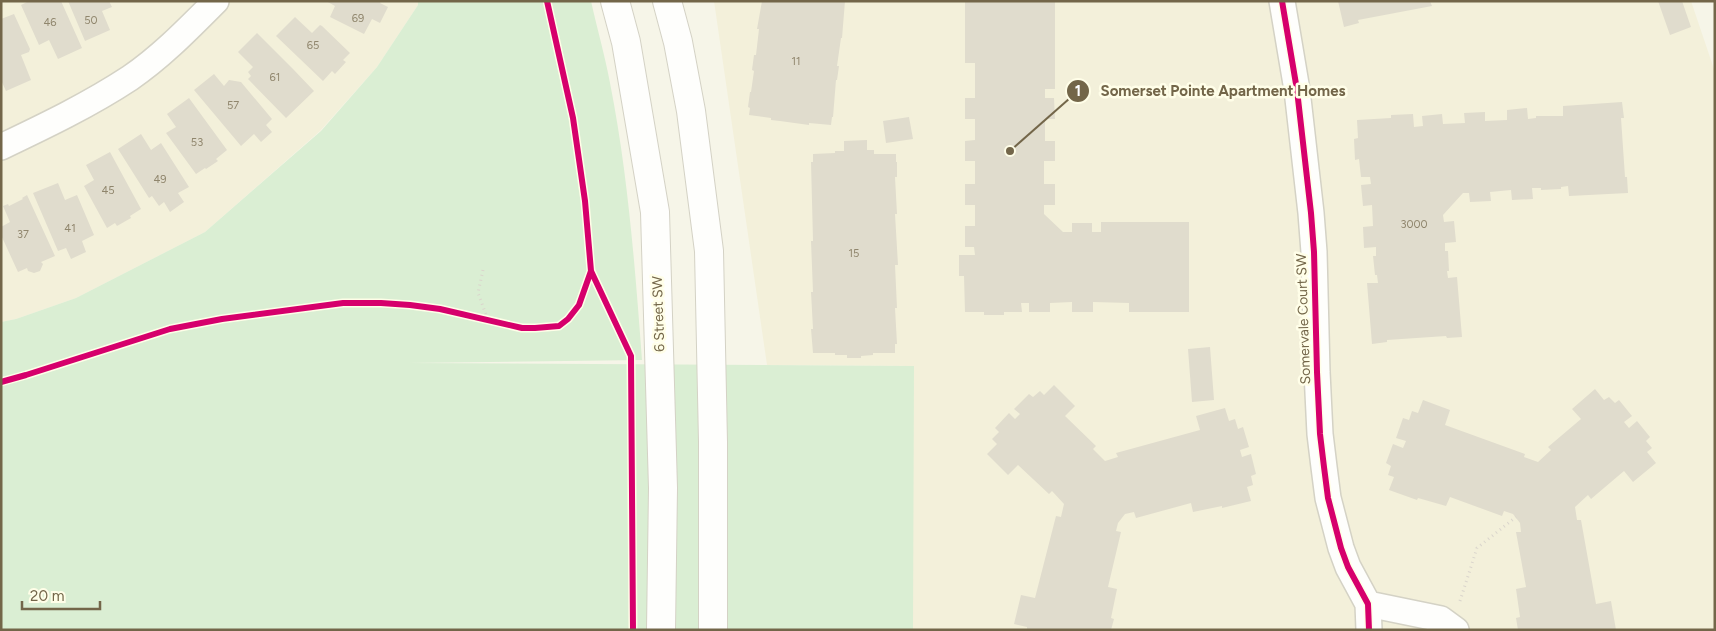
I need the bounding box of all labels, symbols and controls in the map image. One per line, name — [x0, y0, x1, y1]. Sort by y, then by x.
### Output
house number: 69 — [352, 12, 364, 25]
house number: 50 — [84, 14, 98, 27]
house number: 46 — [43, 16, 57, 29]
house number: 65 — [307, 39, 319, 52]
house number: 11 — [791, 55, 801, 68]
house number: 61 — [270, 71, 280, 84]
callout: Somerset Pointe Apartment Homes — [1066, 76, 1355, 106]
text: 1 — [1075, 82, 1081, 100]
text: Somerset Pointe Apartment Homes — [1101, 82, 1345, 100]
house number: 57 — [227, 99, 239, 112]
house number: 53 — [191, 136, 203, 149]
house number: 49 — [153, 173, 167, 186]
house number: 45 — [101, 184, 115, 197]
house number: 3000 — [1400, 218, 1428, 231]
house number: 41 — [64, 222, 76, 235]
house number: 37 — [17, 228, 29, 241]
house number: 15 — [849, 247, 859, 260]
street label: Somervale Court SW — [1293, 253, 1314, 385]
street label: 6 Street SW — [649, 275, 668, 352]
scale bar — [22, 578, 100, 610]
text: 20 m — [30, 587, 64, 605]

